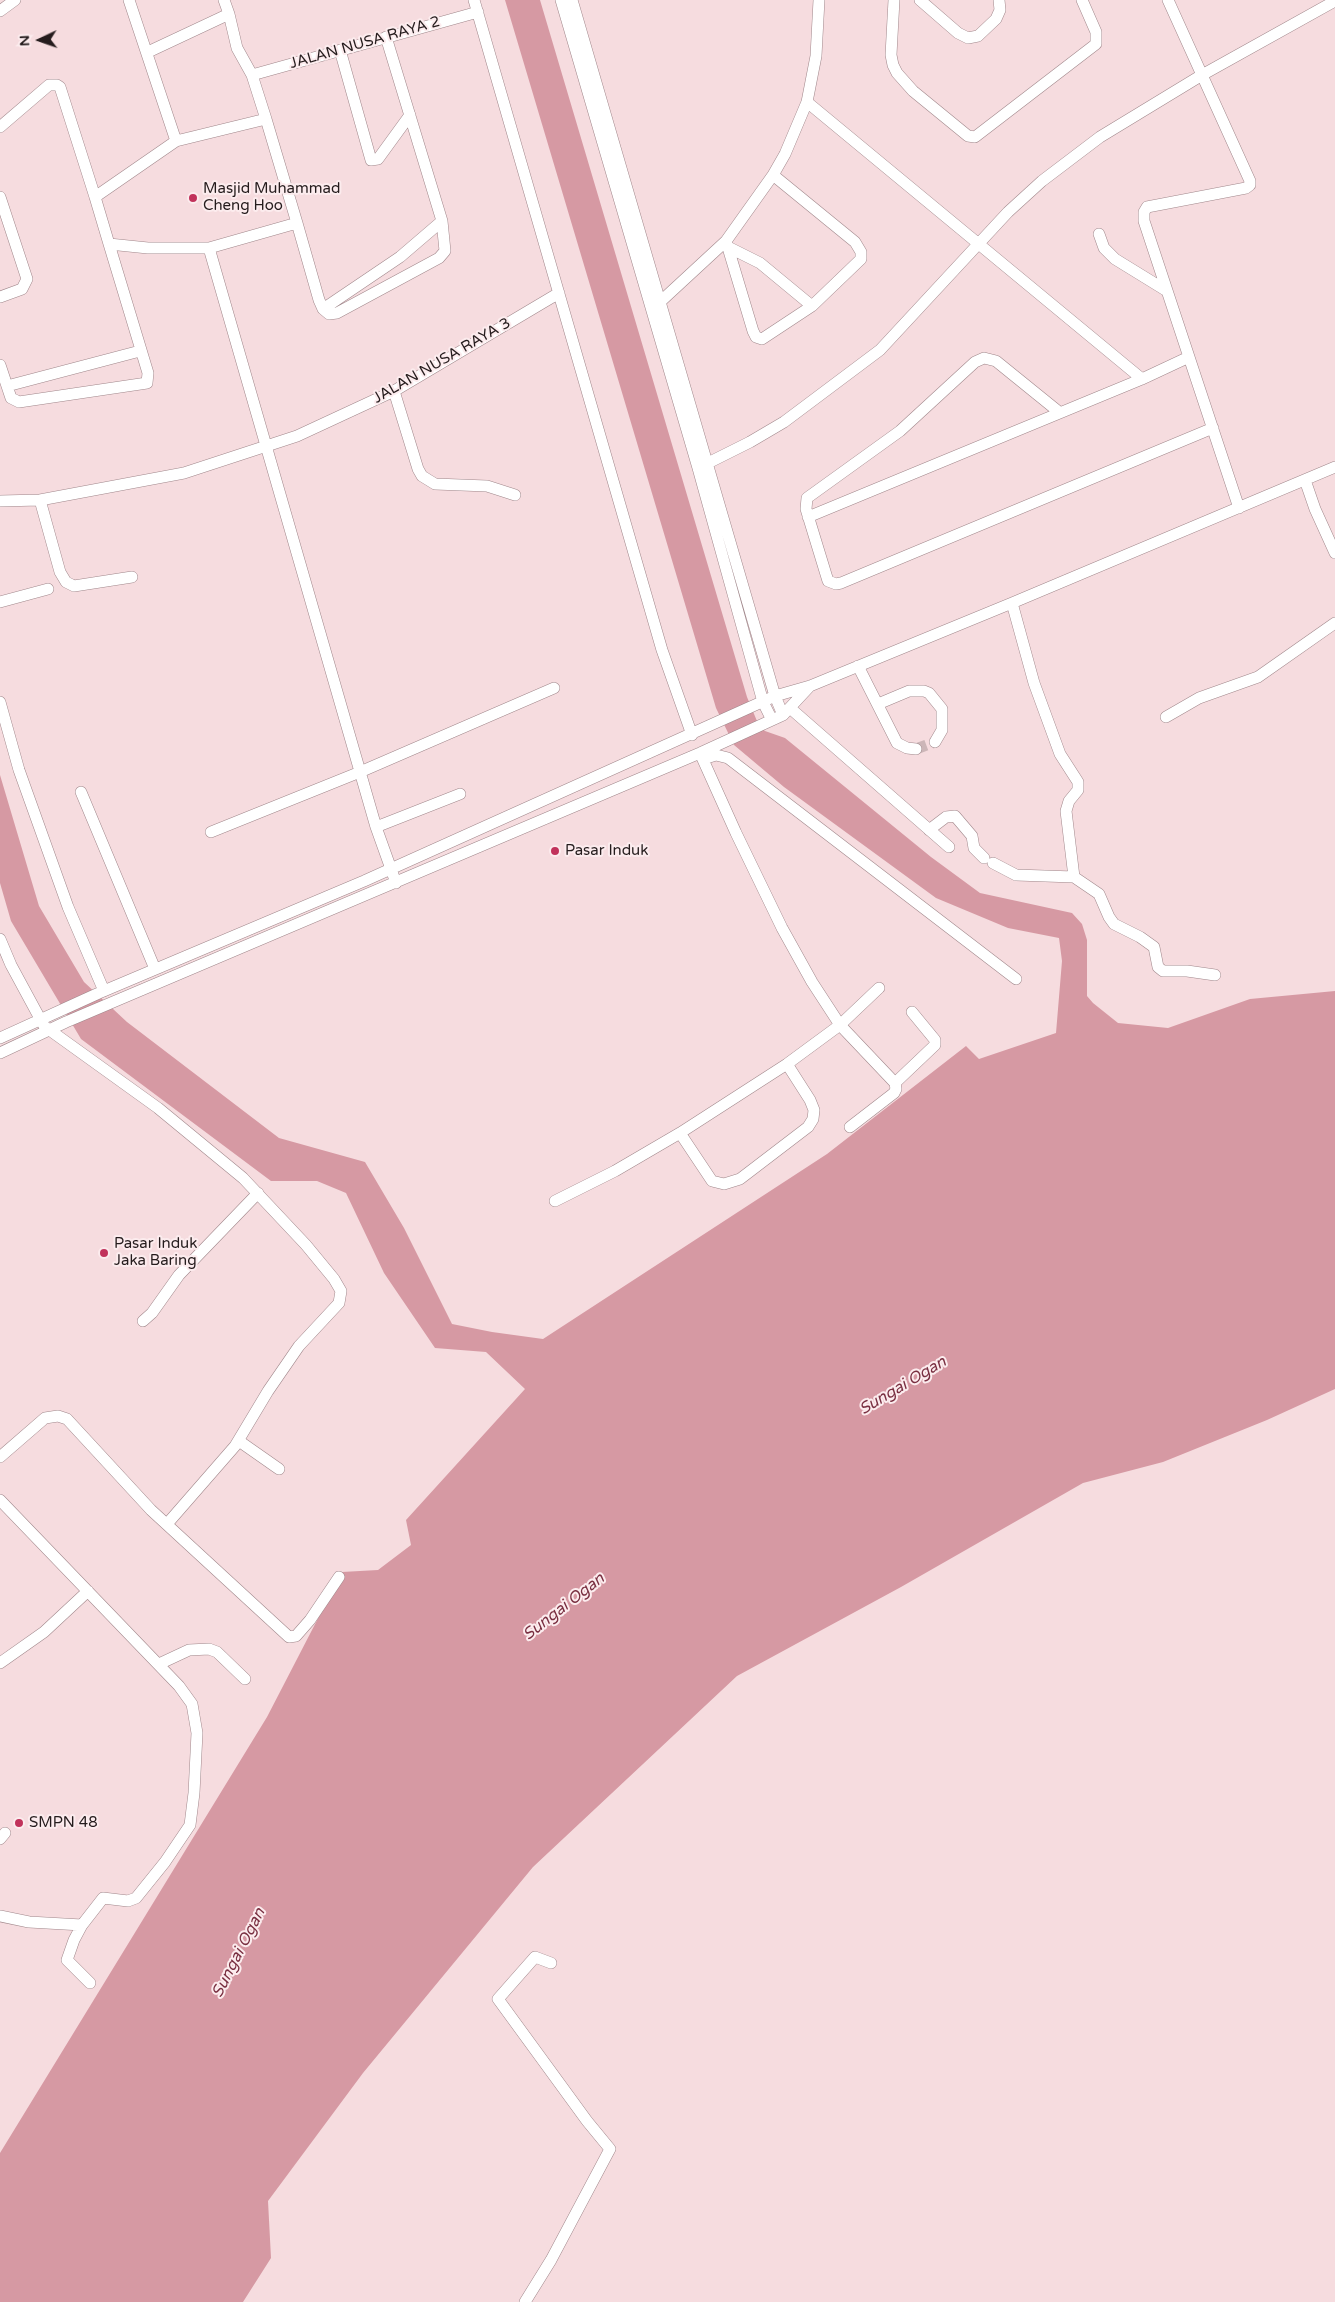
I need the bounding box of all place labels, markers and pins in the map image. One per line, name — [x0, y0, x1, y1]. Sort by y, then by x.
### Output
place label: Masjid Muhammad Cheng Hoo — [203, 180, 340, 215]
marker: Masjid Muhammad Cheng Hoo — [187, 192, 199, 204]
place label: Pasar Induk — [565, 842, 648, 860]
marker: Pasar Induk — [549, 845, 561, 857]
place label: Pasar Induk Jaka Baring — [114, 1235, 197, 1270]
marker: Pasar Induk Jaka Baring — [98, 1247, 110, 1259]
place label: SMPN 48 — [29, 1814, 98, 1832]
marker: SMPN 48 — [13, 1817, 25, 1829]

